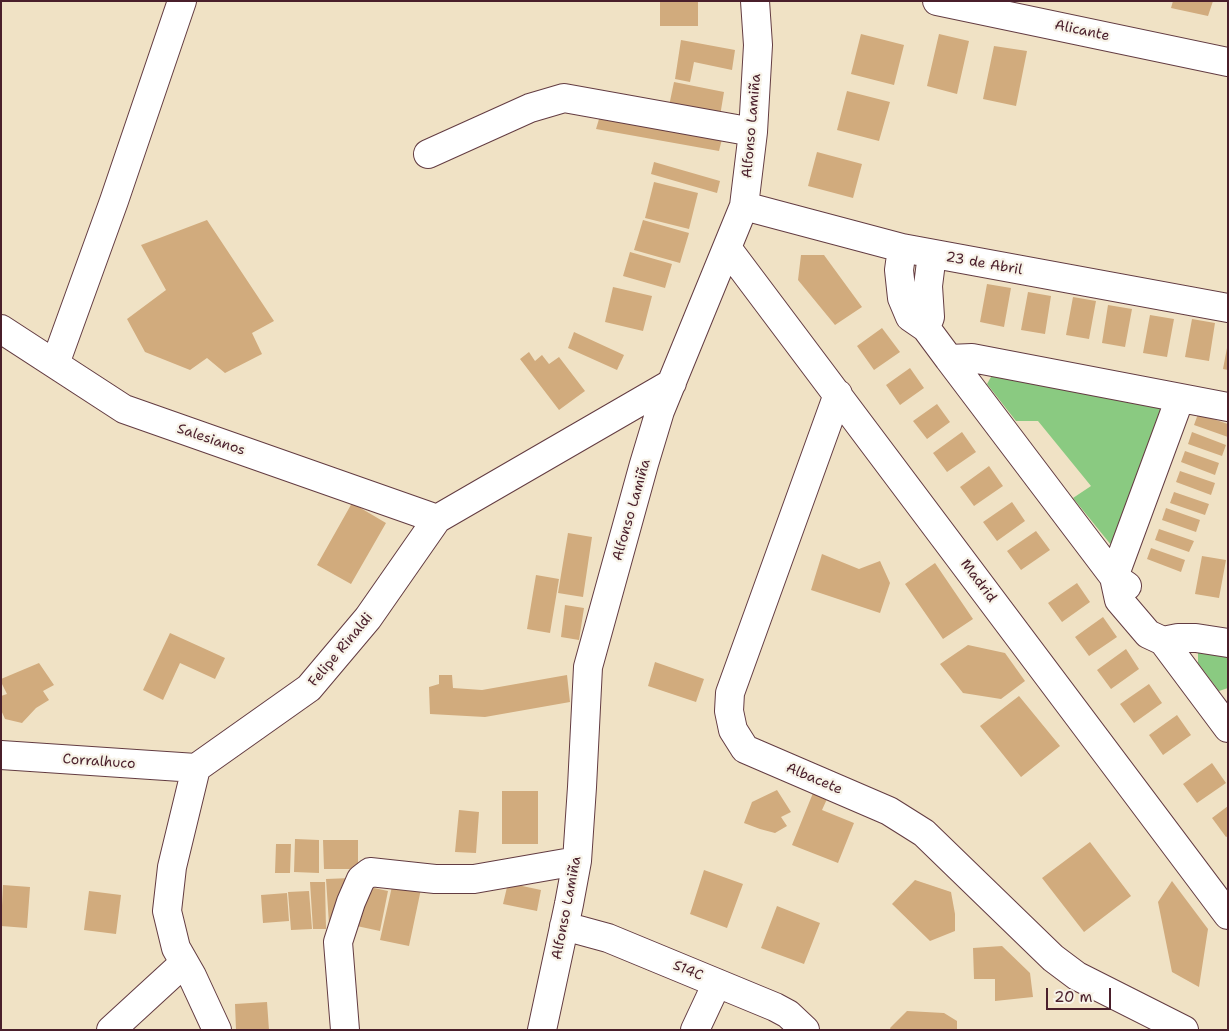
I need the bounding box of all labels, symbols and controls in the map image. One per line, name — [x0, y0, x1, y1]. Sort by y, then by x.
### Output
street label: Alicante — [1053, 17, 1111, 45]
street label: Alfonso Lamiña — [739, 73, 765, 179]
street label: 23 de Abril — [944, 249, 1024, 279]
street label: Salesianos — [175, 421, 247, 459]
street label: Alfonso Lamiña — [609, 457, 655, 563]
street label: Madrid — [956, 556, 1000, 606]
street label: Felipe Rinaldi — [305, 610, 377, 690]
street label: Corralhuco — [62, 751, 136, 773]
street label: Albacete — [783, 760, 845, 798]
street label: Alfonso Lamiña — [549, 855, 585, 961]
street label: S14C — [671, 957, 705, 985]
scale bar — [1049, 978, 1114, 1010]
text: 20 m — [1054, 987, 1093, 1007]

